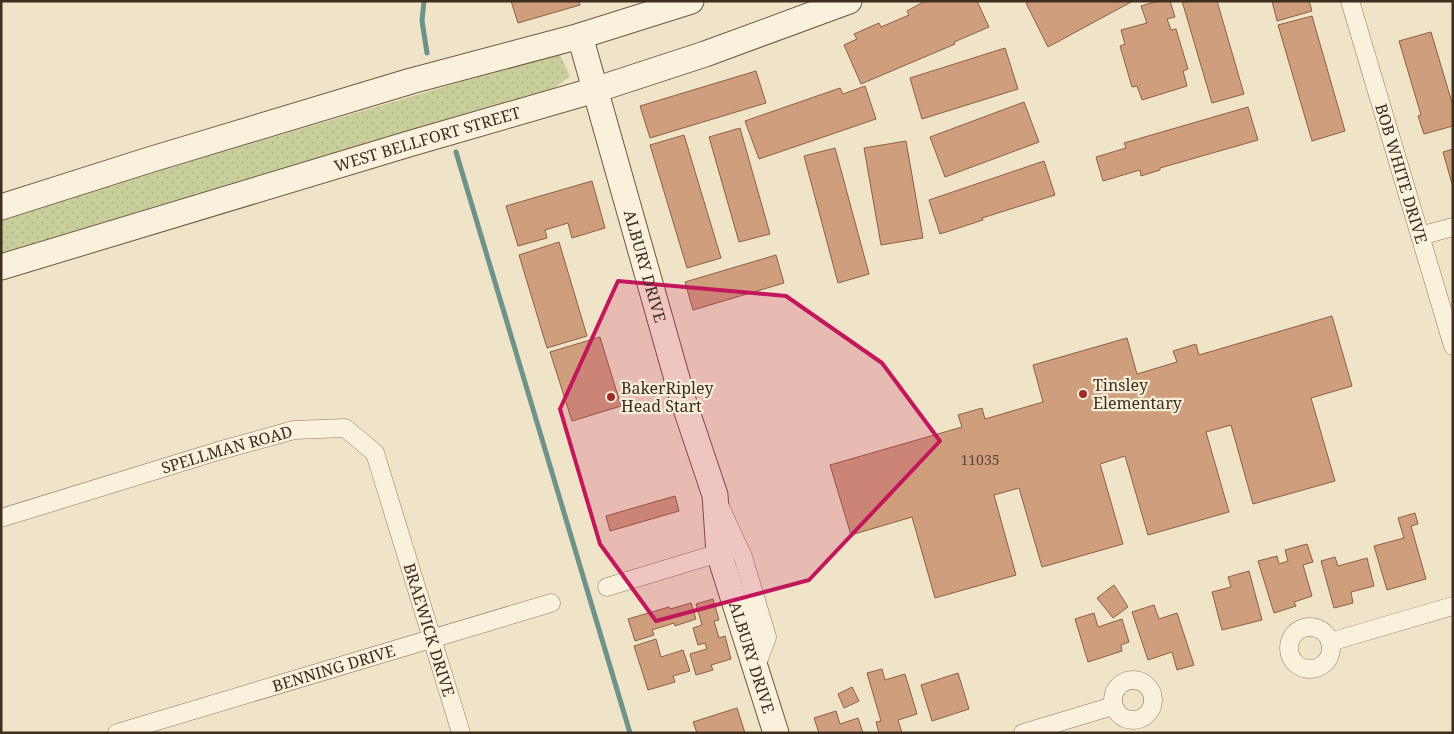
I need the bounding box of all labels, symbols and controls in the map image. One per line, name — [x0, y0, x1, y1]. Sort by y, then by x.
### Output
street label: WEST BELLFORT STREET — [331, 101, 523, 177]
street label: BOB WHITE DRIVE — [1370, 101, 1433, 246]
street label: ALBURY DRIVE — [619, 207, 671, 325]
place label: Tinsley Elementary — [1093, 374, 1183, 414]
place label: BakerRipley Head Start — [621, 377, 715, 417]
marker: Tinsley Elementary — [1077, 388, 1089, 400]
marker: BakerRipley Head Start — [605, 391, 617, 403]
street label: SPELLMAN ROAD — [158, 420, 295, 479]
house number: 11035 — [960, 450, 1000, 469]
street label: BRAEWICK DRIVE — [398, 560, 460, 699]
street label: ALBURY DRIVE — [724, 599, 780, 716]
street label: BENNING DRIVE — [269, 639, 398, 697]

